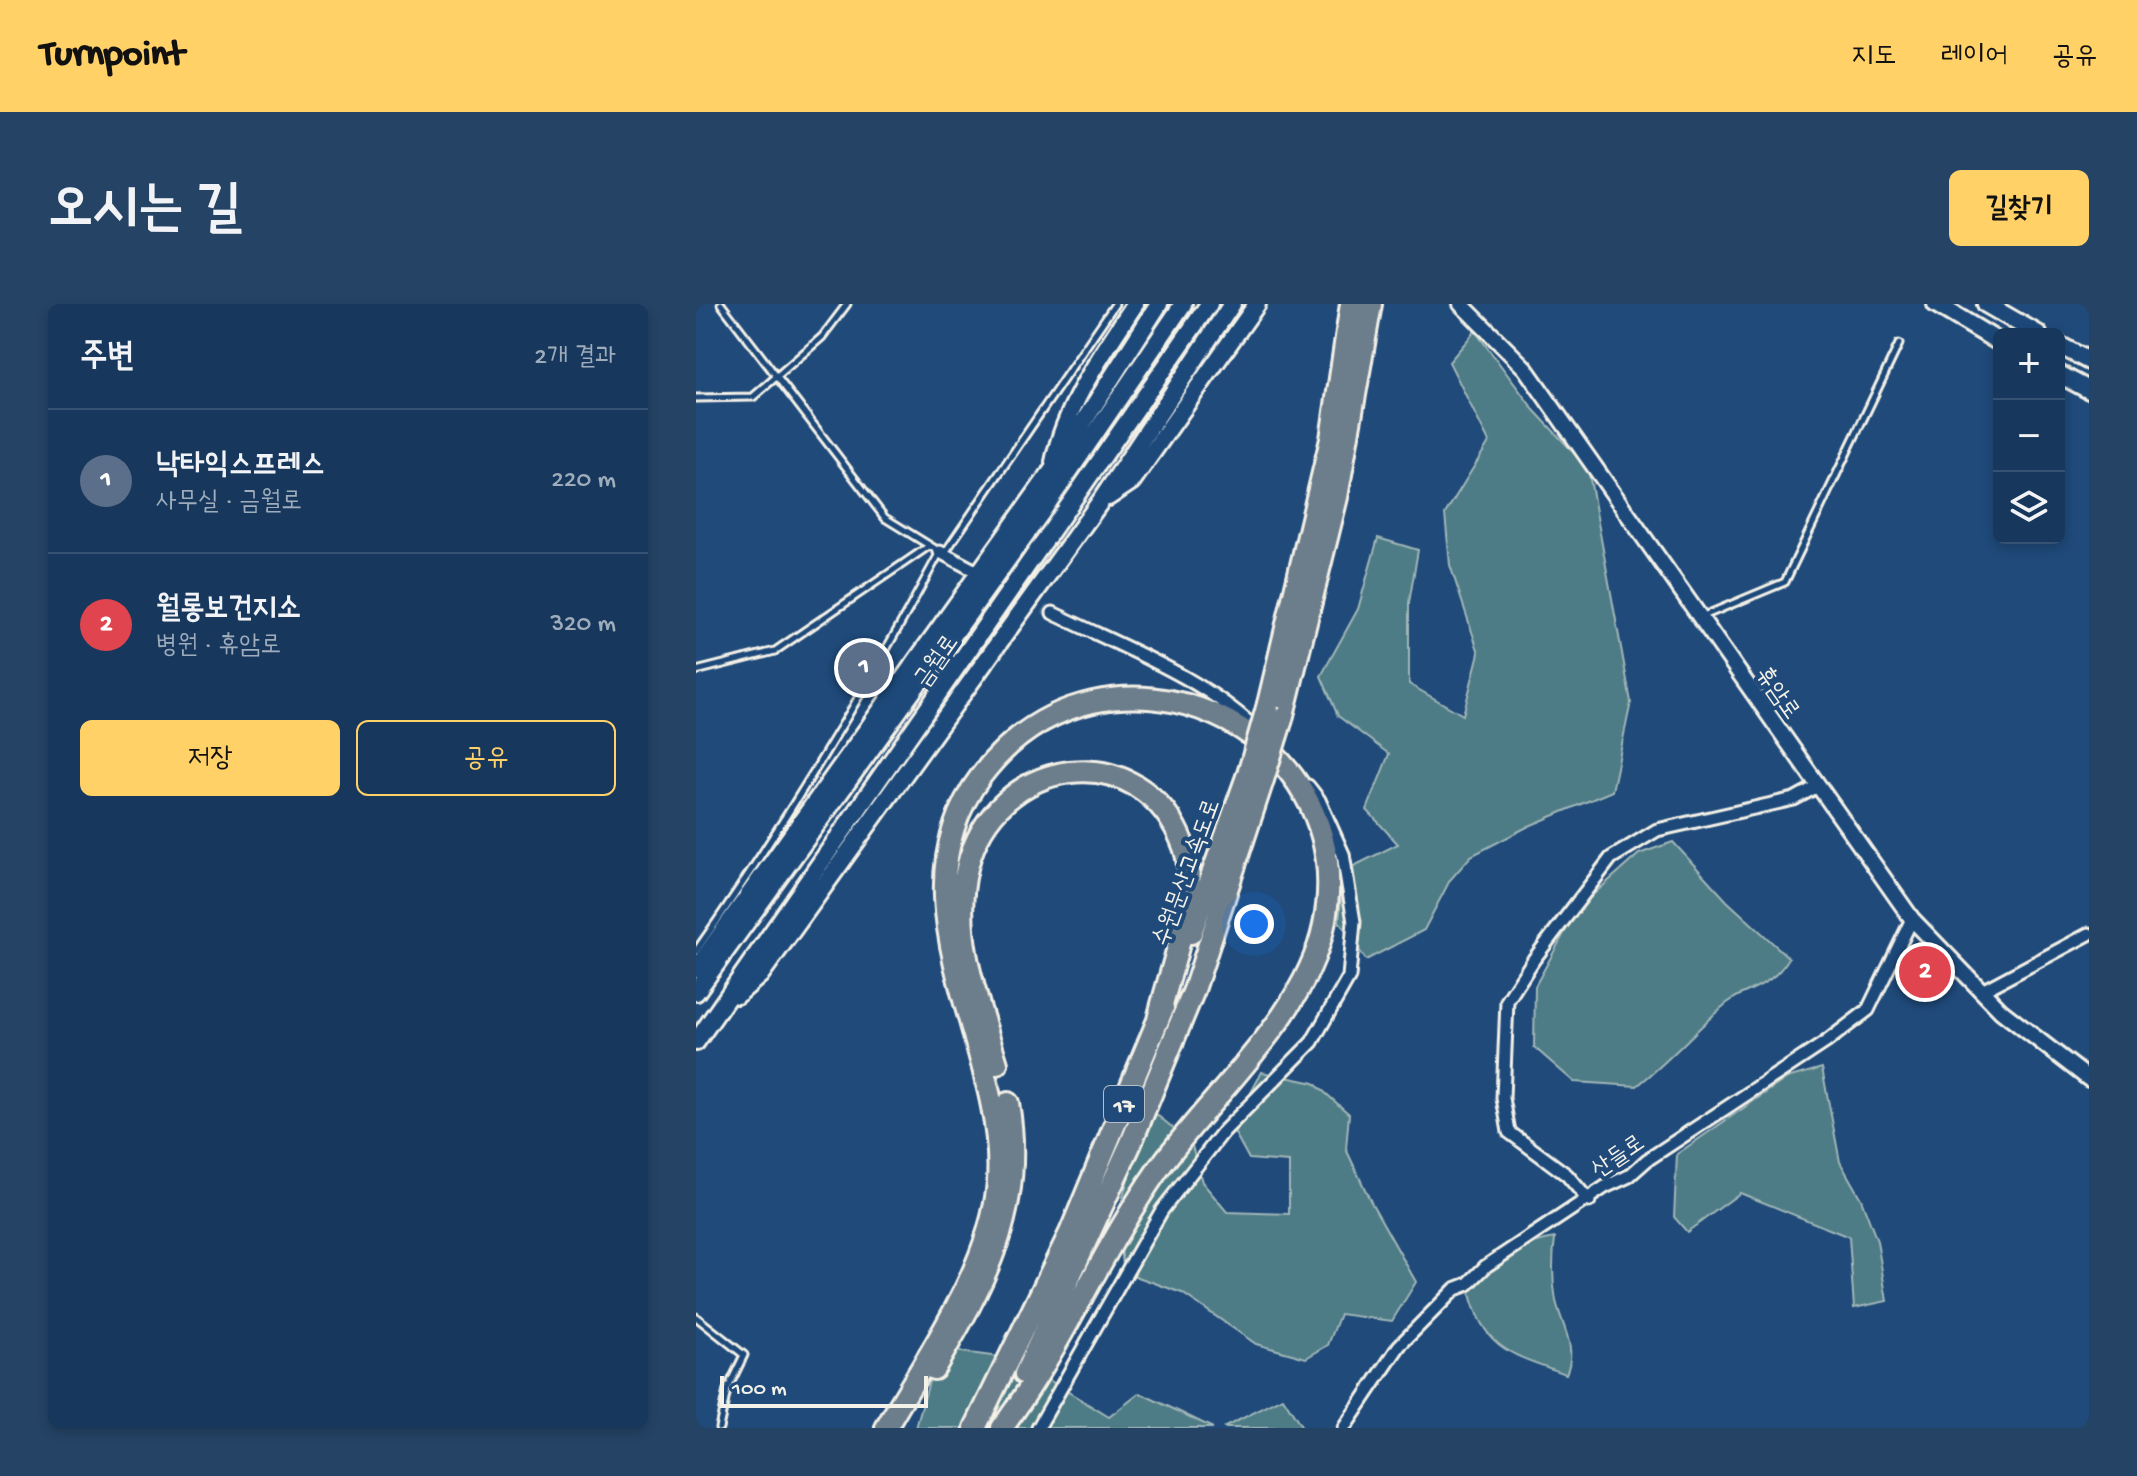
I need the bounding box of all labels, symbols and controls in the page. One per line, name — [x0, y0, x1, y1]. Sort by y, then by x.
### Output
text: Turnpoint — [40, 34, 184, 78]
text: 지도 — [1851, 41, 1896, 74]
text: 레이어 — [1940, 41, 2008, 74]
text: 공유 — [2052, 41, 2097, 74]
button: 길찾기 — [1949, 170, 2089, 246]
text: 오시는 길 — [48, 180, 242, 246]
map controls — [1993, 328, 2065, 544]
button: + — [1993, 328, 2065, 400]
text: 주변 — [80, 339, 135, 379]
text: 2개 결과 — [534, 343, 616, 374]
button: − — [1993, 400, 2065, 472]
text: 낙타익스프레스 — [156, 449, 325, 484]
text: 1 — [101, 466, 111, 497]
text: 220 m — [551, 466, 616, 497]
button: layers — [1993, 472, 2065, 544]
text: 사무실 · 금월로 — [156, 488, 302, 519]
text: 월롱보건지소 — [156, 593, 301, 628]
text: 2 — [100, 610, 112, 641]
text: 320 m — [550, 610, 616, 641]
street label: 금월로 — [909, 630, 966, 694]
text: 병원 · 휴암로 — [156, 632, 281, 663]
pin: 1 — [838, 638, 890, 698]
street label: 휴암로 — [1748, 662, 1805, 726]
button: 저장 — [80, 720, 340, 796]
button: 공유 — [356, 720, 616, 796]
street label: 수원문산고속도로 — [1148, 796, 1228, 951]
your location — [1234, 904, 1274, 944]
pin: 2 — [1899, 942, 1951, 1002]
road number: 17 — [1104, 1086, 1144, 1122]
street label: 산들로 — [1587, 1130, 1651, 1186]
scale bar — [720, 1372, 928, 1408]
text: 100 m — [732, 1377, 787, 1403]

